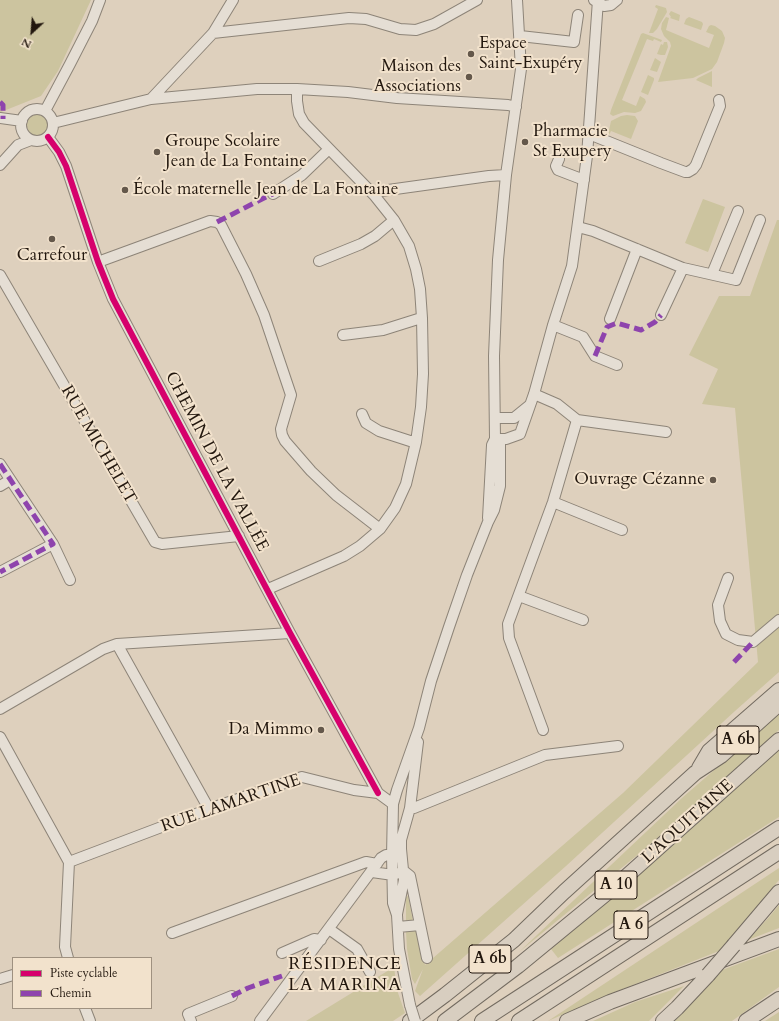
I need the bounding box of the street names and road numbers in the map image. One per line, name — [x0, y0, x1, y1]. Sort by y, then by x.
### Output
street label: CHEMIN DE LA VALLÉE — [160, 369, 272, 555]
street label: RUE MICHELET — [56, 382, 140, 508]
road number: A 6b — [717, 726, 759, 754]
street label: RUE LAMARTINE — [159, 771, 303, 837]
street label: L'AQUITAINE — [638, 776, 738, 868]
road number: A 10 — [595, 871, 637, 899]
road number: A 6 — [614, 911, 648, 939]
road number: A 6b — [469, 945, 511, 973]

